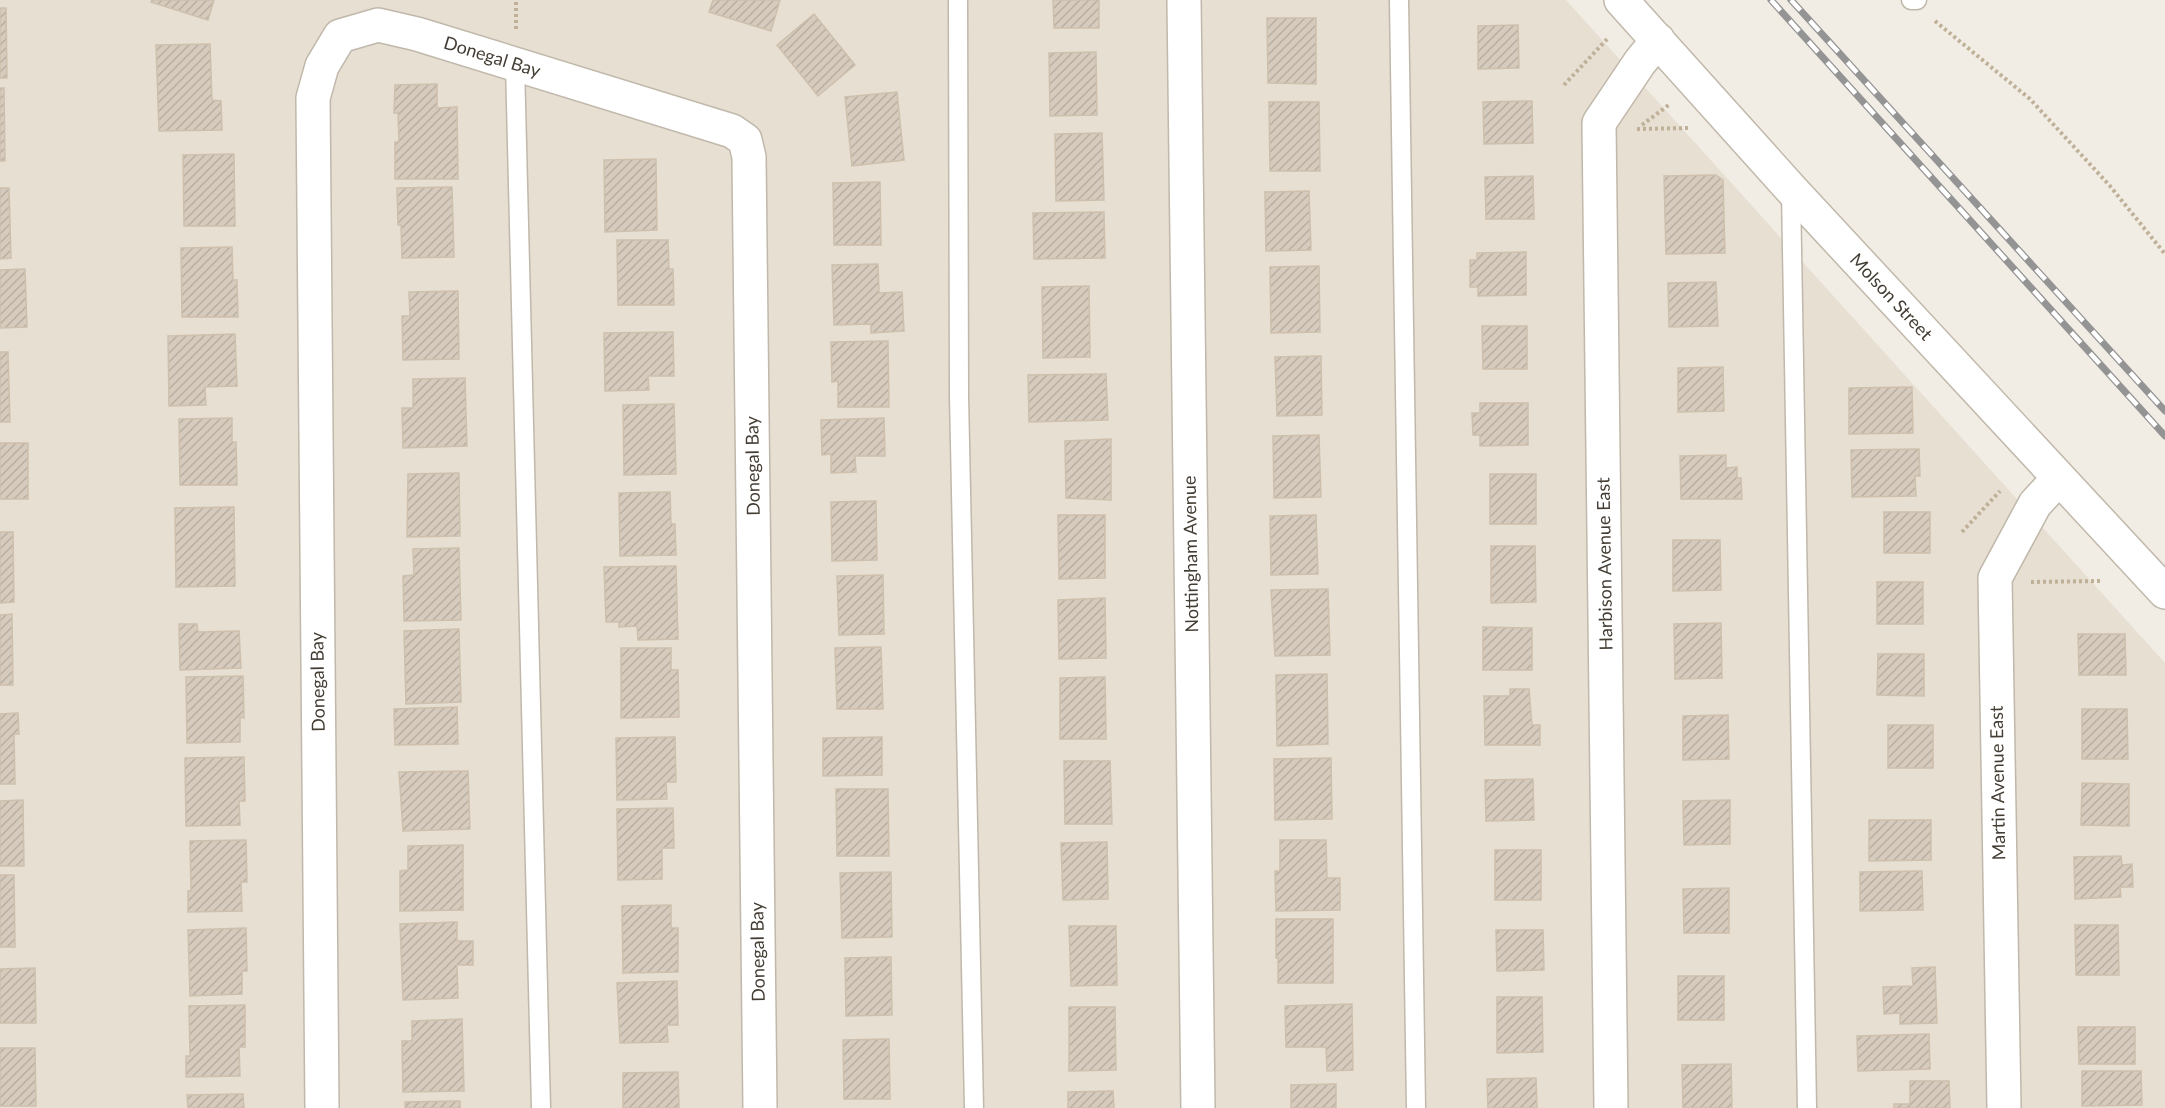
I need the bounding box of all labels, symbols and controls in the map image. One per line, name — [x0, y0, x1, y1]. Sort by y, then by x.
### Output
street label: Donegal Bay — [441, 31, 544, 81]
street label: Molson Street — [1846, 248, 1938, 345]
street label: Donegal Bay — [740, 415, 764, 516]
street label: Nottingham Avenue — [1178, 475, 1202, 633]
street label: Harbison Avenue East — [1591, 477, 1617, 651]
street label: Donegal Bay — [305, 631, 329, 732]
street label: Martin Avenue East — [1985, 705, 2009, 861]
street label: Donegal Bay — [745, 901, 769, 1002]

